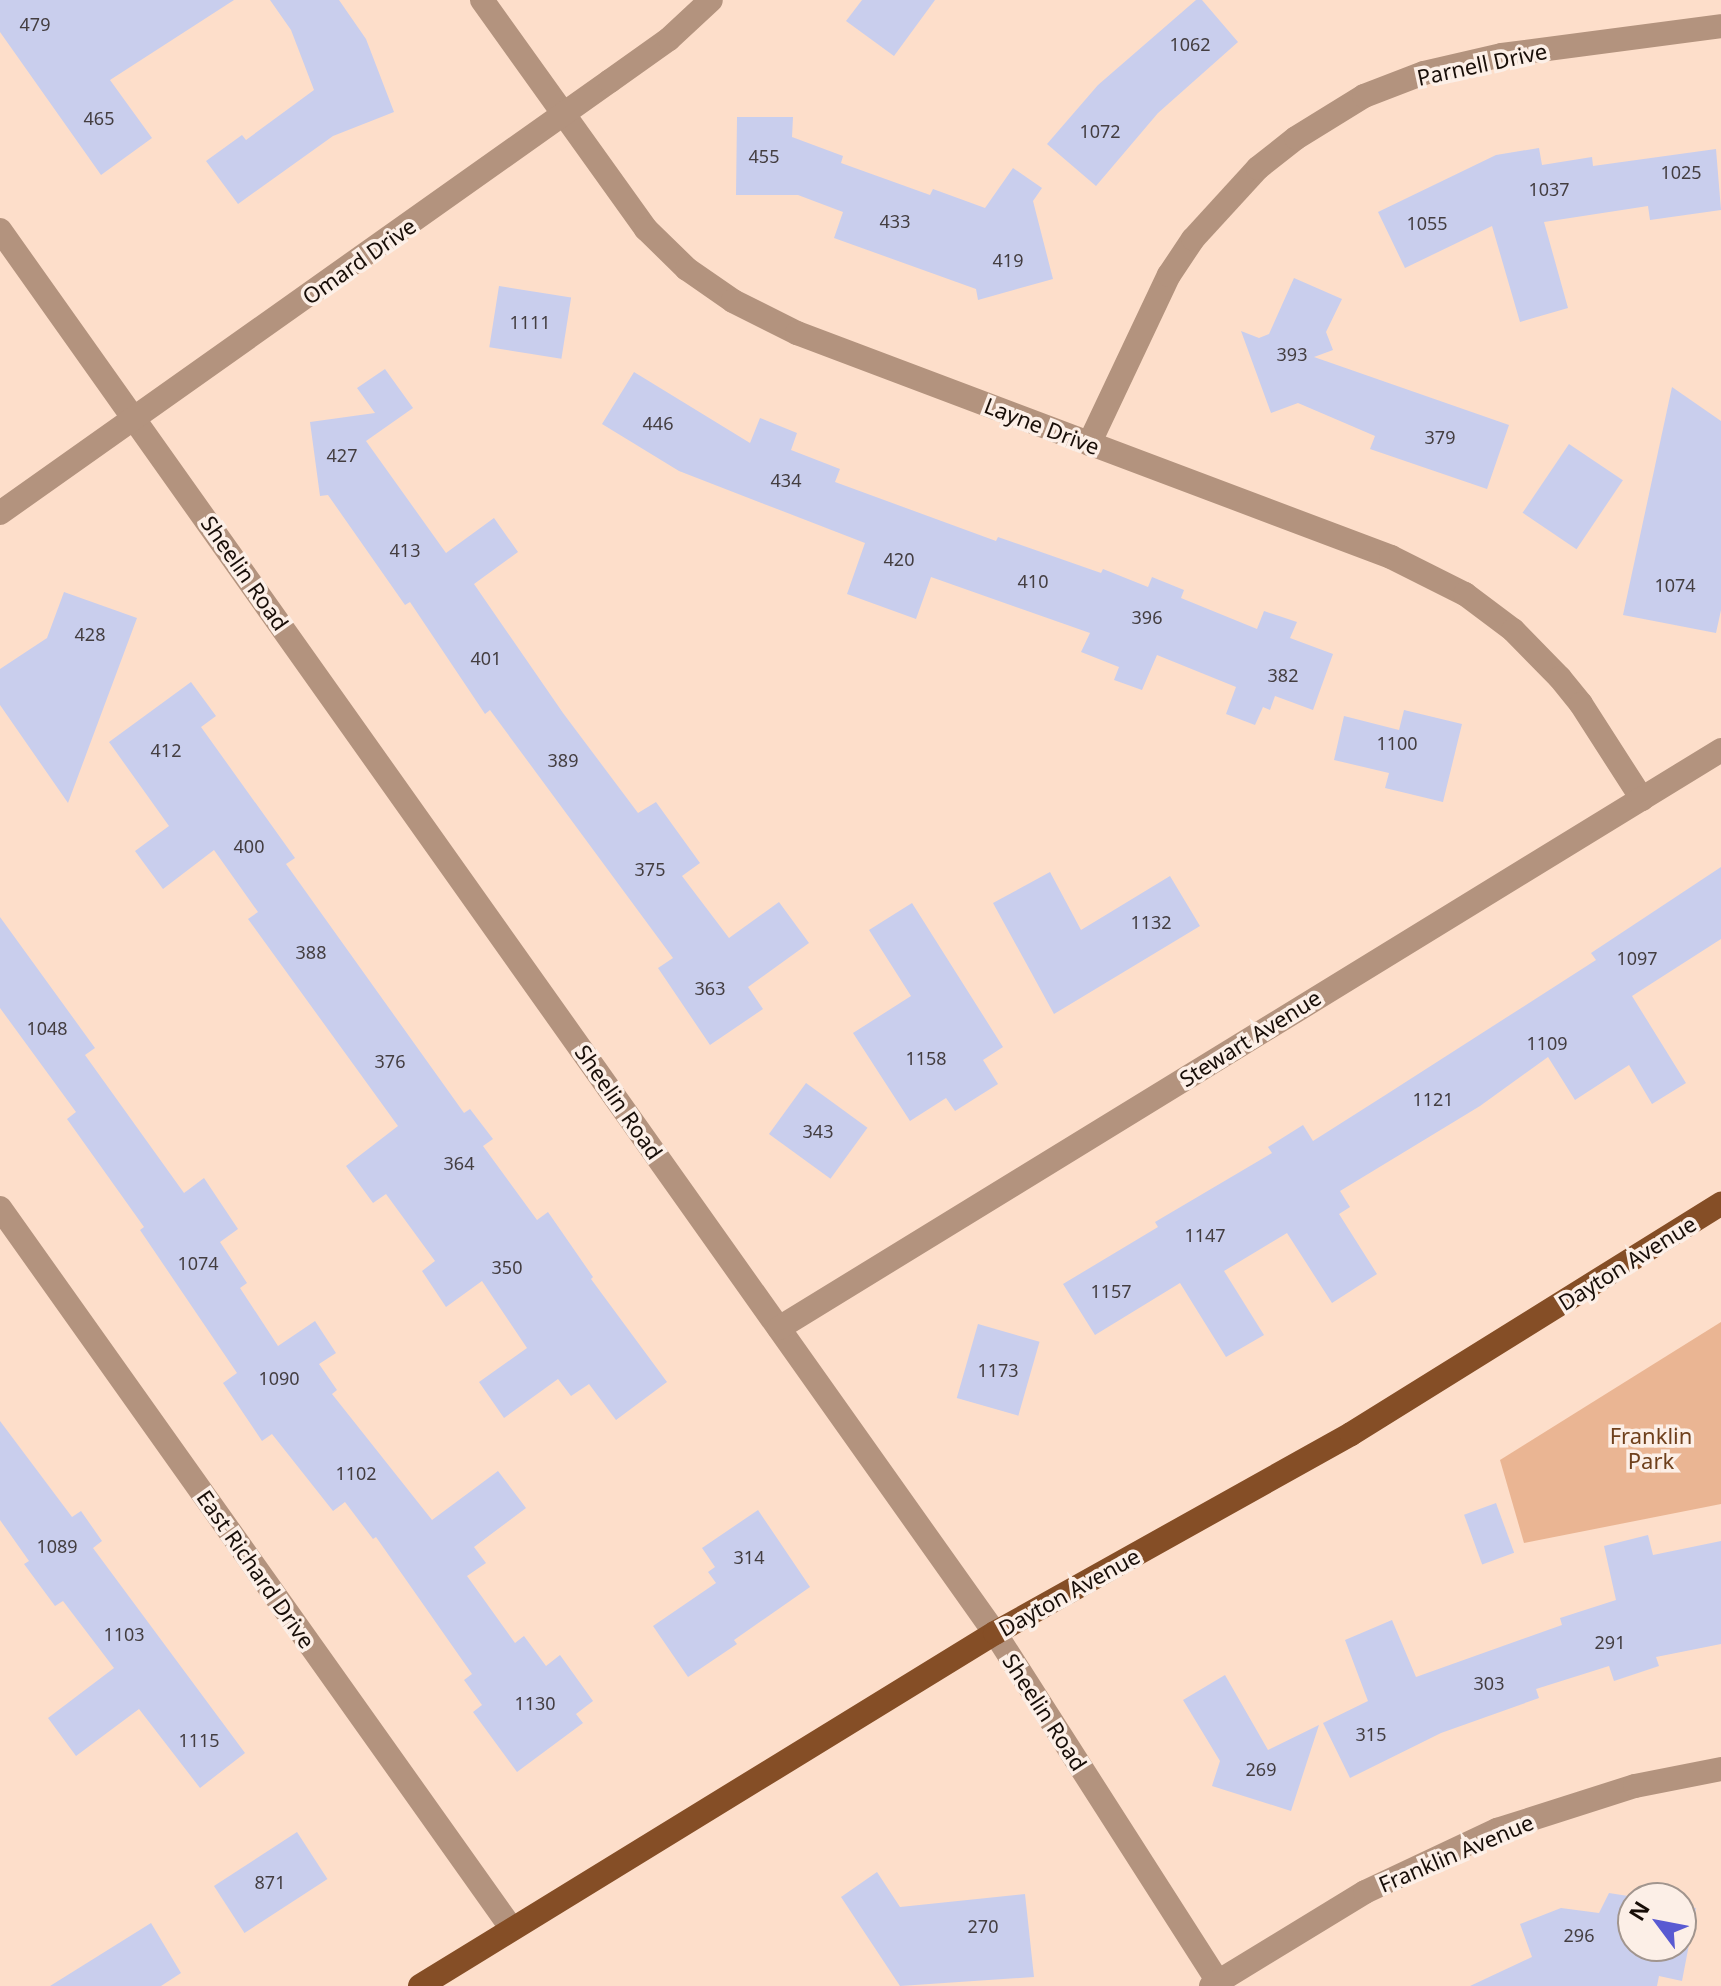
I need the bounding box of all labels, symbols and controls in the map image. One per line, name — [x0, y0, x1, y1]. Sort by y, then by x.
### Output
house number: 479 — [20, 13, 50, 35]
house number: 1062 — [1169, 33, 1211, 55]
street label: Parnell Drive — [1415, 37, 1549, 91]
house number: 465 — [84, 107, 114, 129]
house number: 1072 — [1079, 120, 1121, 142]
house number: 455 — [749, 145, 779, 167]
house number: 1025 — [1660, 161, 1702, 183]
house number: 1037 — [1528, 178, 1570, 200]
house number: 433 — [880, 210, 910, 232]
street label: Omard Drive — [297, 212, 421, 310]
house number: 1055 — [1406, 212, 1448, 234]
house number: 419 — [993, 249, 1023, 271]
house number: 1111 — [509, 311, 551, 333]
house number: 393 — [1277, 343, 1307, 365]
street label: Layne Drive — [981, 392, 1103, 460]
house number: 446 — [643, 412, 673, 434]
house number: 379 — [1425, 426, 1455, 448]
house number: 427 — [327, 444, 357, 466]
house number: 434 — [771, 469, 801, 491]
street label: Sheelin Road — [196, 511, 294, 635]
house number: 413 — [390, 539, 420, 561]
house number: 420 — [884, 548, 914, 570]
house number: 410 — [1018, 570, 1048, 592]
house number: 1074 — [1654, 574, 1696, 596]
house number: 396 — [1132, 606, 1162, 628]
house number: 428 — [75, 623, 105, 645]
house number: 401 — [471, 647, 501, 669]
house number: 382 — [1268, 664, 1298, 686]
house number: 1100 — [1376, 732, 1418, 754]
house number: 412 — [151, 739, 181, 761]
house number: 389 — [548, 749, 578, 771]
house number: 400 — [234, 835, 264, 857]
house number: 375 — [635, 858, 665, 880]
house number: 1132 — [1130, 911, 1172, 933]
house number: 388 — [296, 941, 326, 963]
house number: 1097 — [1616, 947, 1658, 969]
house number: 363 — [695, 977, 725, 999]
street label: Stewart Avenue — [1174, 984, 1326, 1092]
house number: 1048 — [26, 1017, 68, 1039]
house number: 1109 — [1526, 1032, 1568, 1054]
street label: Sheelin Road — [570, 1040, 668, 1164]
house number: 1158 — [905, 1047, 947, 1069]
house number: 376 — [375, 1050, 405, 1072]
house number: 1121 — [1412, 1088, 1454, 1110]
house number: 343 — [803, 1120, 833, 1142]
house number: 364 — [444, 1152, 474, 1174]
street label: Dayton Avenue — [1553, 1210, 1701, 1316]
house number: 1147 — [1184, 1224, 1226, 1246]
house number: 1074 — [177, 1252, 219, 1274]
house number: 350 — [492, 1256, 522, 1278]
house number: 1157 — [1090, 1280, 1132, 1302]
house number: 1173 — [977, 1359, 1019, 1381]
house number: 1090 — [258, 1367, 300, 1389]
park label: Franklin Park — [1610, 1422, 1692, 1474]
house number: 1102 — [335, 1462, 377, 1484]
street label: East Richard Drive — [192, 1485, 320, 1653]
house number: 1089 — [36, 1535, 78, 1557]
street label: Dayton Avenue — [994, 1542, 1144, 1642]
house number: 314 — [734, 1546, 764, 1568]
house number: 1103 — [103, 1623, 145, 1645]
house number: 291 — [1595, 1631, 1625, 1653]
street label: Sheelin Road — [997, 1649, 1093, 1775]
house number: 303 — [1474, 1672, 1504, 1694]
house number: 1130 — [514, 1692, 556, 1714]
house number: 315 — [1356, 1723, 1386, 1745]
house number: 1115 — [178, 1729, 220, 1751]
house number: 269 — [1246, 1758, 1276, 1780]
street label: Franklin Avenue — [1375, 1808, 1537, 1898]
house number: 871 — [255, 1871, 285, 1893]
north arrow — [1617, 1882, 1697, 1962]
text: N — [1621, 1895, 1656, 1926]
house number: 270 — [968, 1915, 998, 1937]
house number: 296 — [1564, 1924, 1594, 1946]

